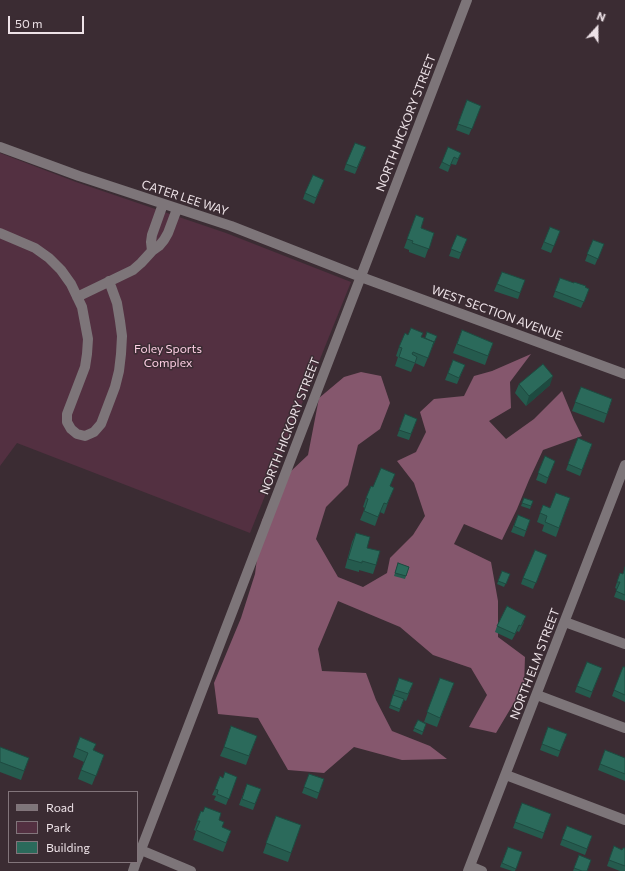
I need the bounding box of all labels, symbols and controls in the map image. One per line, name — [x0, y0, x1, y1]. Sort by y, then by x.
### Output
scale bar — [10, 8, 86, 34]
north arrow — [577, 8, 617, 48]
text: N — [595, 9, 608, 24]
text: 50 m — [15, 16, 43, 30]
street label: NORTH HICKORY STREET — [373, 52, 439, 194]
street label: CATER LEE WAY — [140, 177, 230, 219]
street label: WEST SECTION AVENUE — [429, 283, 565, 343]
park label: Foley Sports Complex — [134, 342, 202, 370]
street label: NORTH HICKORY STREET — [257, 355, 323, 497]
street label: NORTH ELM STREET — [507, 606, 563, 722]
legend — [8, 791, 138, 863]
text: Road — [46, 800, 74, 814]
text: Park — [46, 820, 71, 834]
text: Building — [46, 840, 90, 854]

